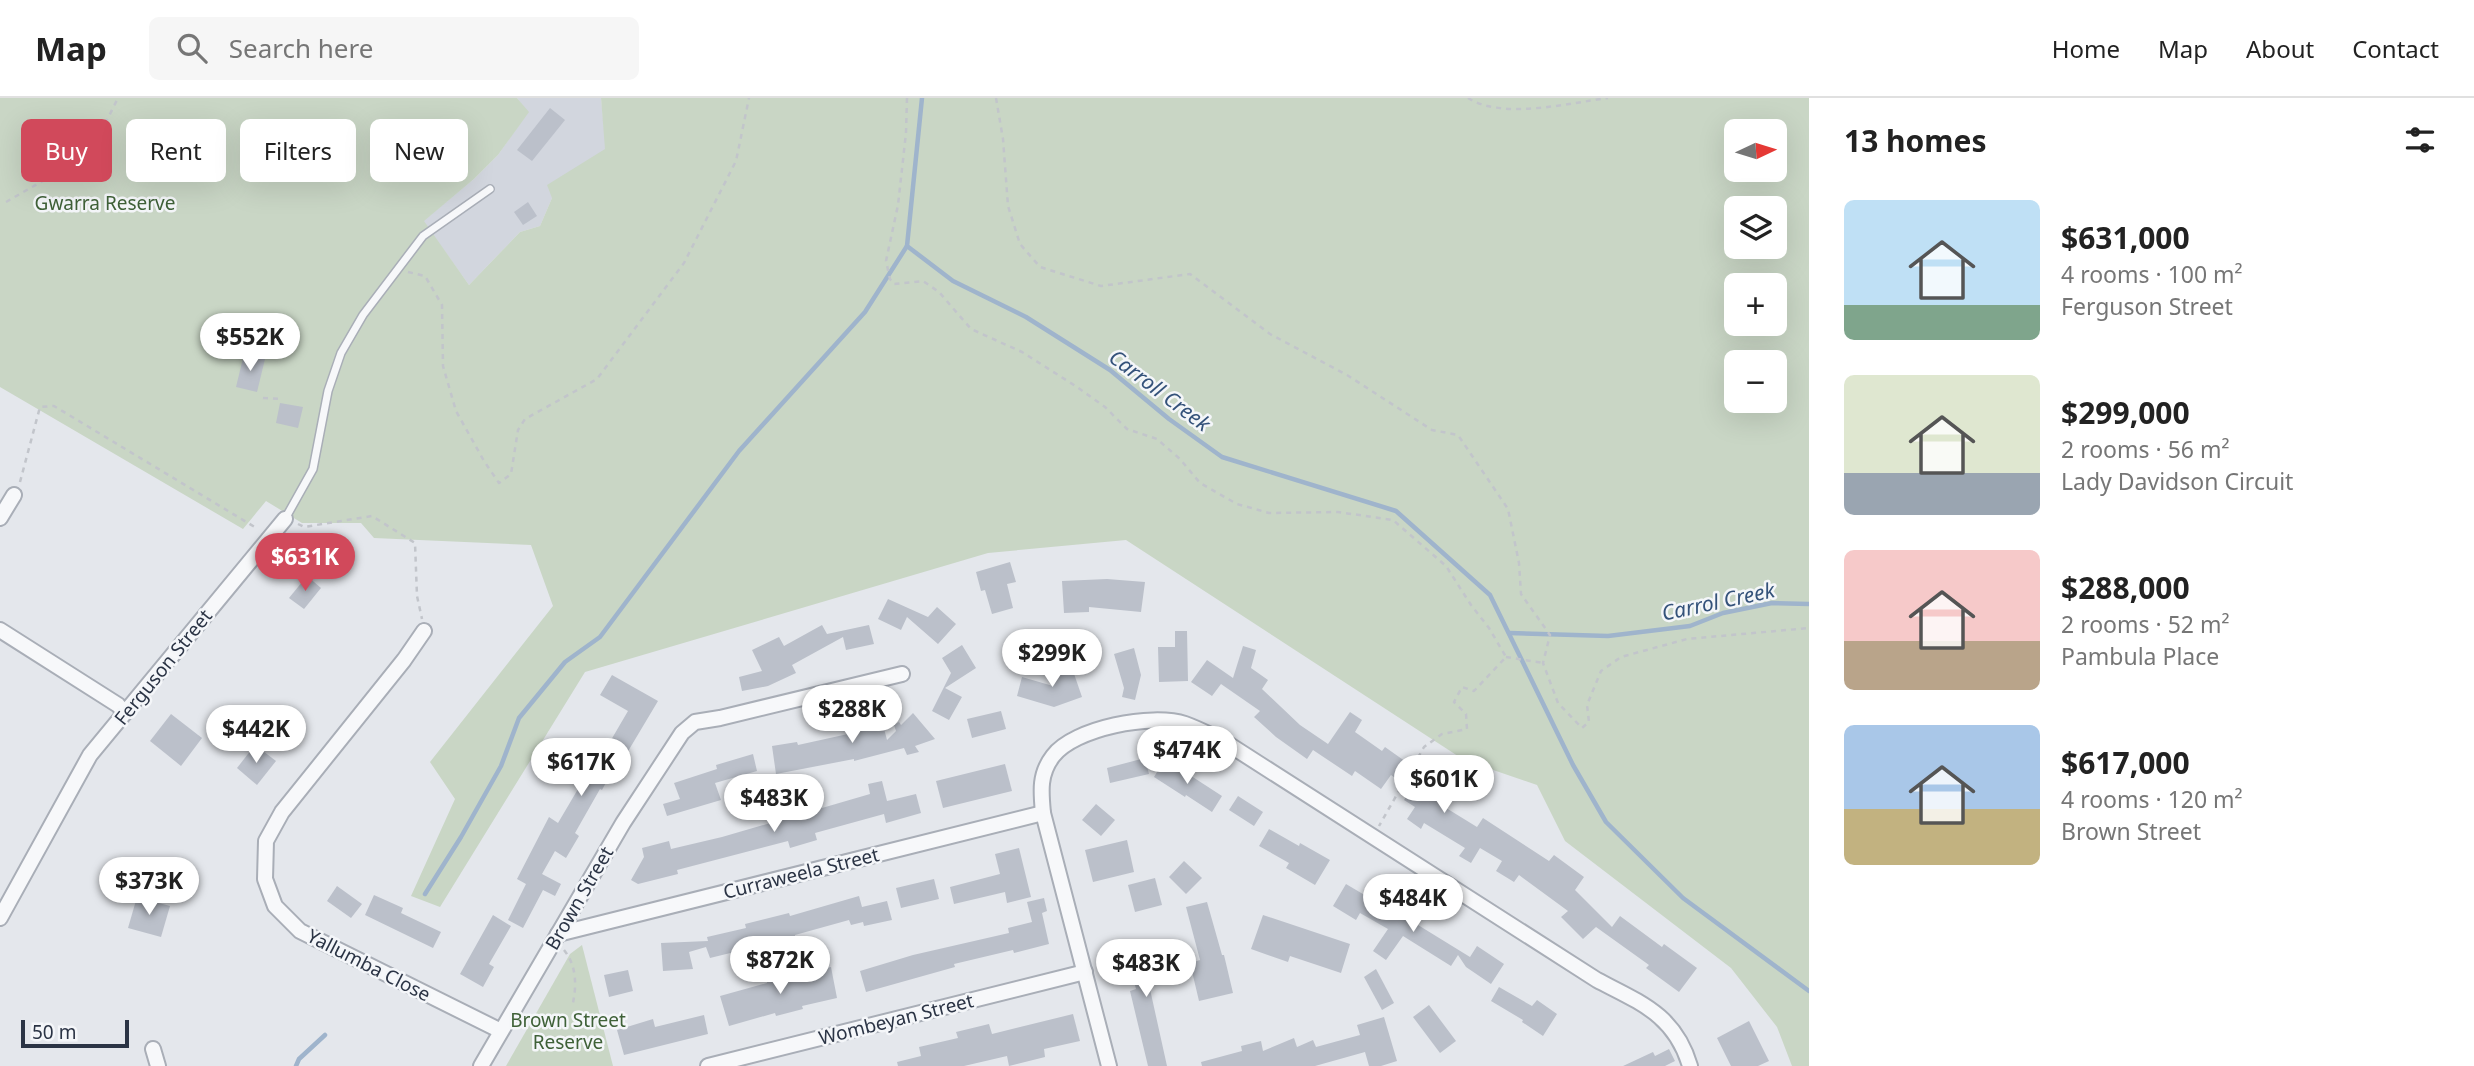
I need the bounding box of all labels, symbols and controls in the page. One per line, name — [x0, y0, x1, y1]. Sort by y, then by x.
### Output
search box — [149, 17, 639, 80]
text: Map — [35, 26, 107, 71]
icon: search — [173, 29, 211, 67]
text: Search here — [229, 30, 373, 66]
text: Home — [2052, 32, 2120, 65]
text: Map — [2158, 32, 2208, 65]
text: About — [2246, 32, 2314, 65]
text: Contact — [2352, 32, 2439, 65]
chip: Buy — [21, 119, 112, 182]
chip: Rent — [126, 119, 226, 182]
chip: Filters — [240, 119, 356, 182]
chip: New — [370, 119, 468, 182]
north arrow — [1724, 119, 1787, 182]
map controls — [1724, 119, 1787, 413]
text: 13 homes — [1844, 120, 1987, 161]
icon: filters — [2401, 121, 2439, 159]
park label: Gwarra Reserve — [35, 190, 175, 216]
button: layers — [1724, 196, 1787, 259]
text: $631,000 — [2061, 217, 2190, 258]
icon: home — [1900, 228, 1984, 312]
text: 4 rooms · 100 m² — [2061, 258, 2243, 290]
button: + — [1724, 273, 1787, 336]
text: Ferguson Street — [2061, 290, 2233, 322]
pin: $552K — [201, 314, 299, 373]
text: $552K — [216, 320, 284, 352]
water label: Carroll Creek — [1104, 343, 1218, 438]
button: − — [1724, 350, 1787, 413]
text: $299,000 — [2061, 392, 2190, 433]
icon: home — [1900, 403, 1984, 487]
text: 2 rooms · 56 m² — [2061, 433, 2230, 465]
text: Lady Davidson Circuit — [2061, 465, 2293, 497]
pin: $631K — [256, 533, 354, 593]
text: $631K — [271, 540, 339, 572]
text: $288,000 — [2061, 567, 2190, 608]
water label: Carrol Creek — [1659, 575, 1779, 627]
icon: home — [1900, 578, 1984, 662]
street label: Ferguson Street — [108, 604, 218, 730]
text: 2 rooms · 52 m² — [2061, 608, 2230, 640]
pin: $299K — [1003, 630, 1101, 689]
text: $299K — [1018, 636, 1086, 668]
text: Pambula Place — [2061, 640, 2219, 672]
pin: $288K — [803, 686, 901, 745]
text: $288K — [818, 692, 886, 724]
pin: $442K — [207, 706, 305, 765]
text: $442K — [222, 712, 290, 744]
pin: $474K — [1138, 726, 1236, 786]
text: $474K — [1153, 733, 1221, 765]
pin: $617K — [532, 738, 630, 798]
text: $617,000 — [2061, 742, 2190, 783]
text: $617K — [547, 745, 615, 777]
icon: home — [1900, 753, 1984, 837]
pin: $601K — [1395, 756, 1493, 815]
text: $601K — [1410, 762, 1478, 794]
pin: $483K — [725, 774, 823, 834]
text: $483K — [740, 781, 808, 813]
text: 4 rooms · 120 m² — [2061, 783, 2243, 815]
text: Brown Street — [2061, 815, 2201, 847]
street label: Brown Street — [539, 841, 619, 955]
street label: Curraweela Street — [720, 841, 882, 905]
pin: $373K — [100, 858, 198, 917]
text: $373K — [115, 864, 183, 896]
pin: $484K — [1364, 874, 1462, 934]
text: $484K — [1379, 881, 1447, 913]
street label: Yallumba Close — [303, 923, 435, 1007]
pin: $872K — [731, 936, 829, 996]
pin: $483K — [1097, 940, 1195, 999]
text: $872K — [746, 943, 814, 975]
text: $483K — [1112, 946, 1180, 978]
street label: Wombeyan Street — [816, 987, 976, 1051]
park label: Brown Street Reserve — [510, 1007, 626, 1055]
scale bar — [21, 1017, 130, 1049]
text: 50 m — [32, 1019, 76, 1045]

